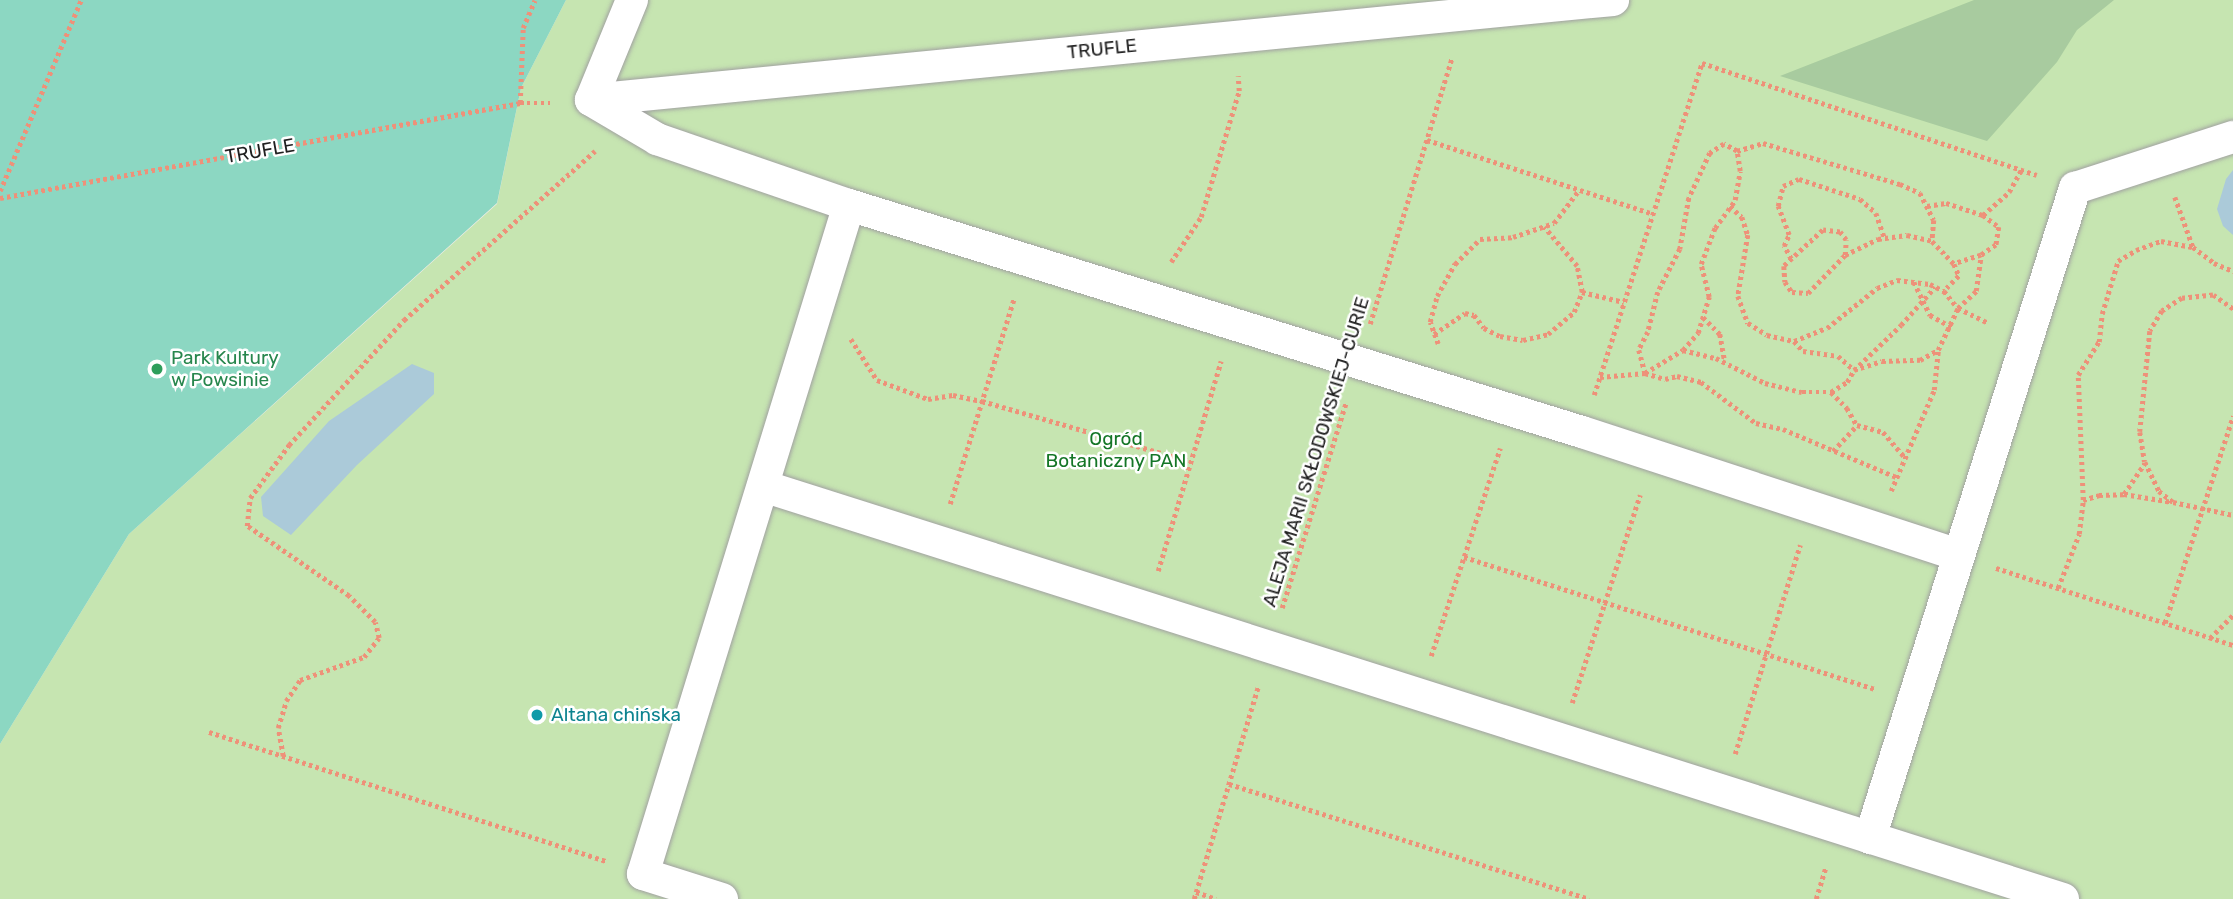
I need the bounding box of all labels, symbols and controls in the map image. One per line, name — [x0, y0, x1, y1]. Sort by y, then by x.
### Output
street label: TRUFLE — [1066, 34, 1138, 64]
street label: TRUFLE — [224, 134, 296, 168]
street label: ALEJA MARII SKŁODOWSKIEJ-CURIE — [1258, 294, 1374, 610]
place label: Park Kultury w Powsinie — [171, 347, 279, 391]
marker: Park Kultury w Powsinie — [149, 361, 165, 377]
park label: Ogród Botaniczny PAN — [1045, 428, 1187, 472]
place label: Altana chińska — [551, 704, 681, 726]
marker: Altana chińska — [529, 707, 545, 723]

